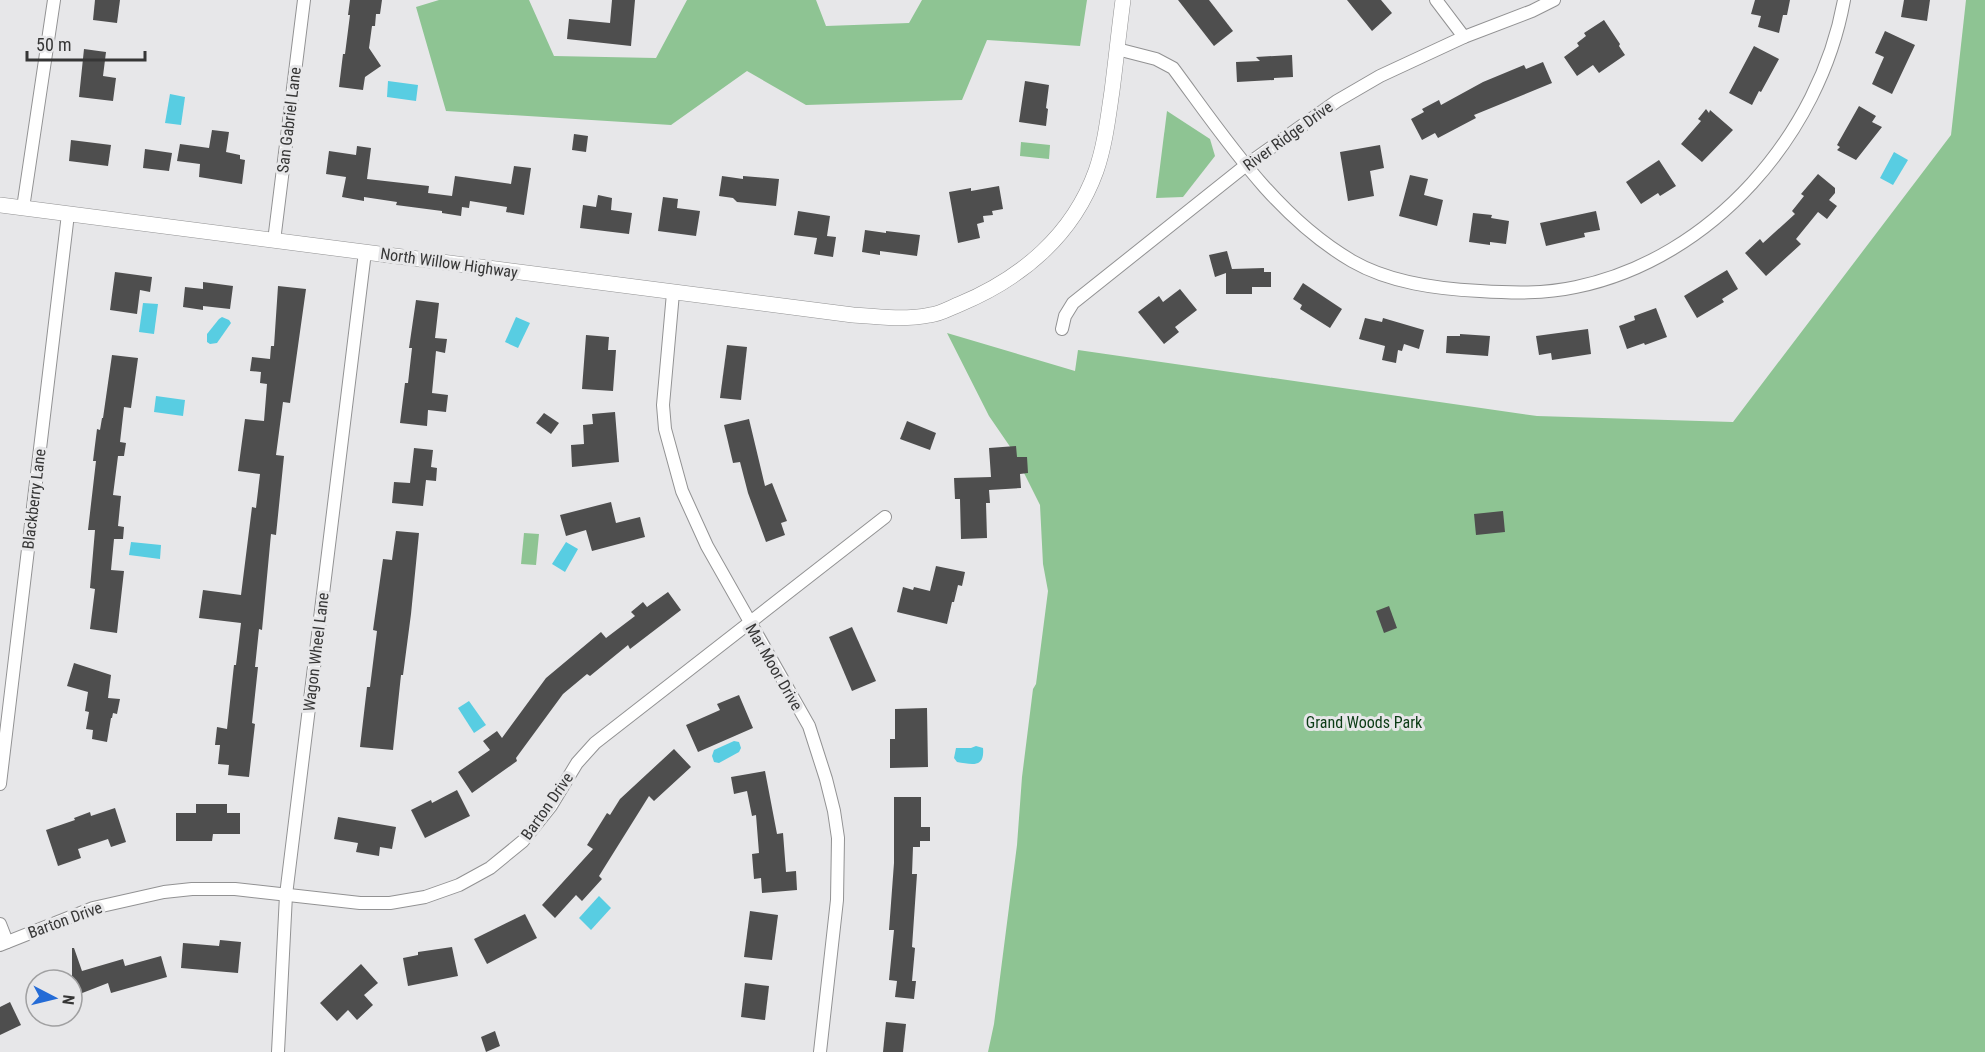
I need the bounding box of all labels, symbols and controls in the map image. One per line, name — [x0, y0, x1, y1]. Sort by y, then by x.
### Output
scale bar — [27, 24, 146, 62]
text: 50 m — [36, 34, 71, 55]
street label: San Gabriel Lane — [273, 66, 305, 174]
street label: River Ridge Drive — [1240, 97, 1336, 175]
street label: North Willow Highway — [379, 244, 519, 282]
street label: Blackberry Lane — [18, 448, 50, 550]
street label: Wagon Wheel Lane — [299, 591, 333, 713]
street label: Mar Moor Drive — [742, 620, 806, 714]
park label: Grand Woods Park — [1306, 713, 1423, 732]
street label: Barton Drive — [517, 769, 577, 843]
street label: Barton Drive — [25, 898, 105, 942]
north arrow — [24, 968, 84, 1028]
text: N — [58, 994, 78, 1006]

